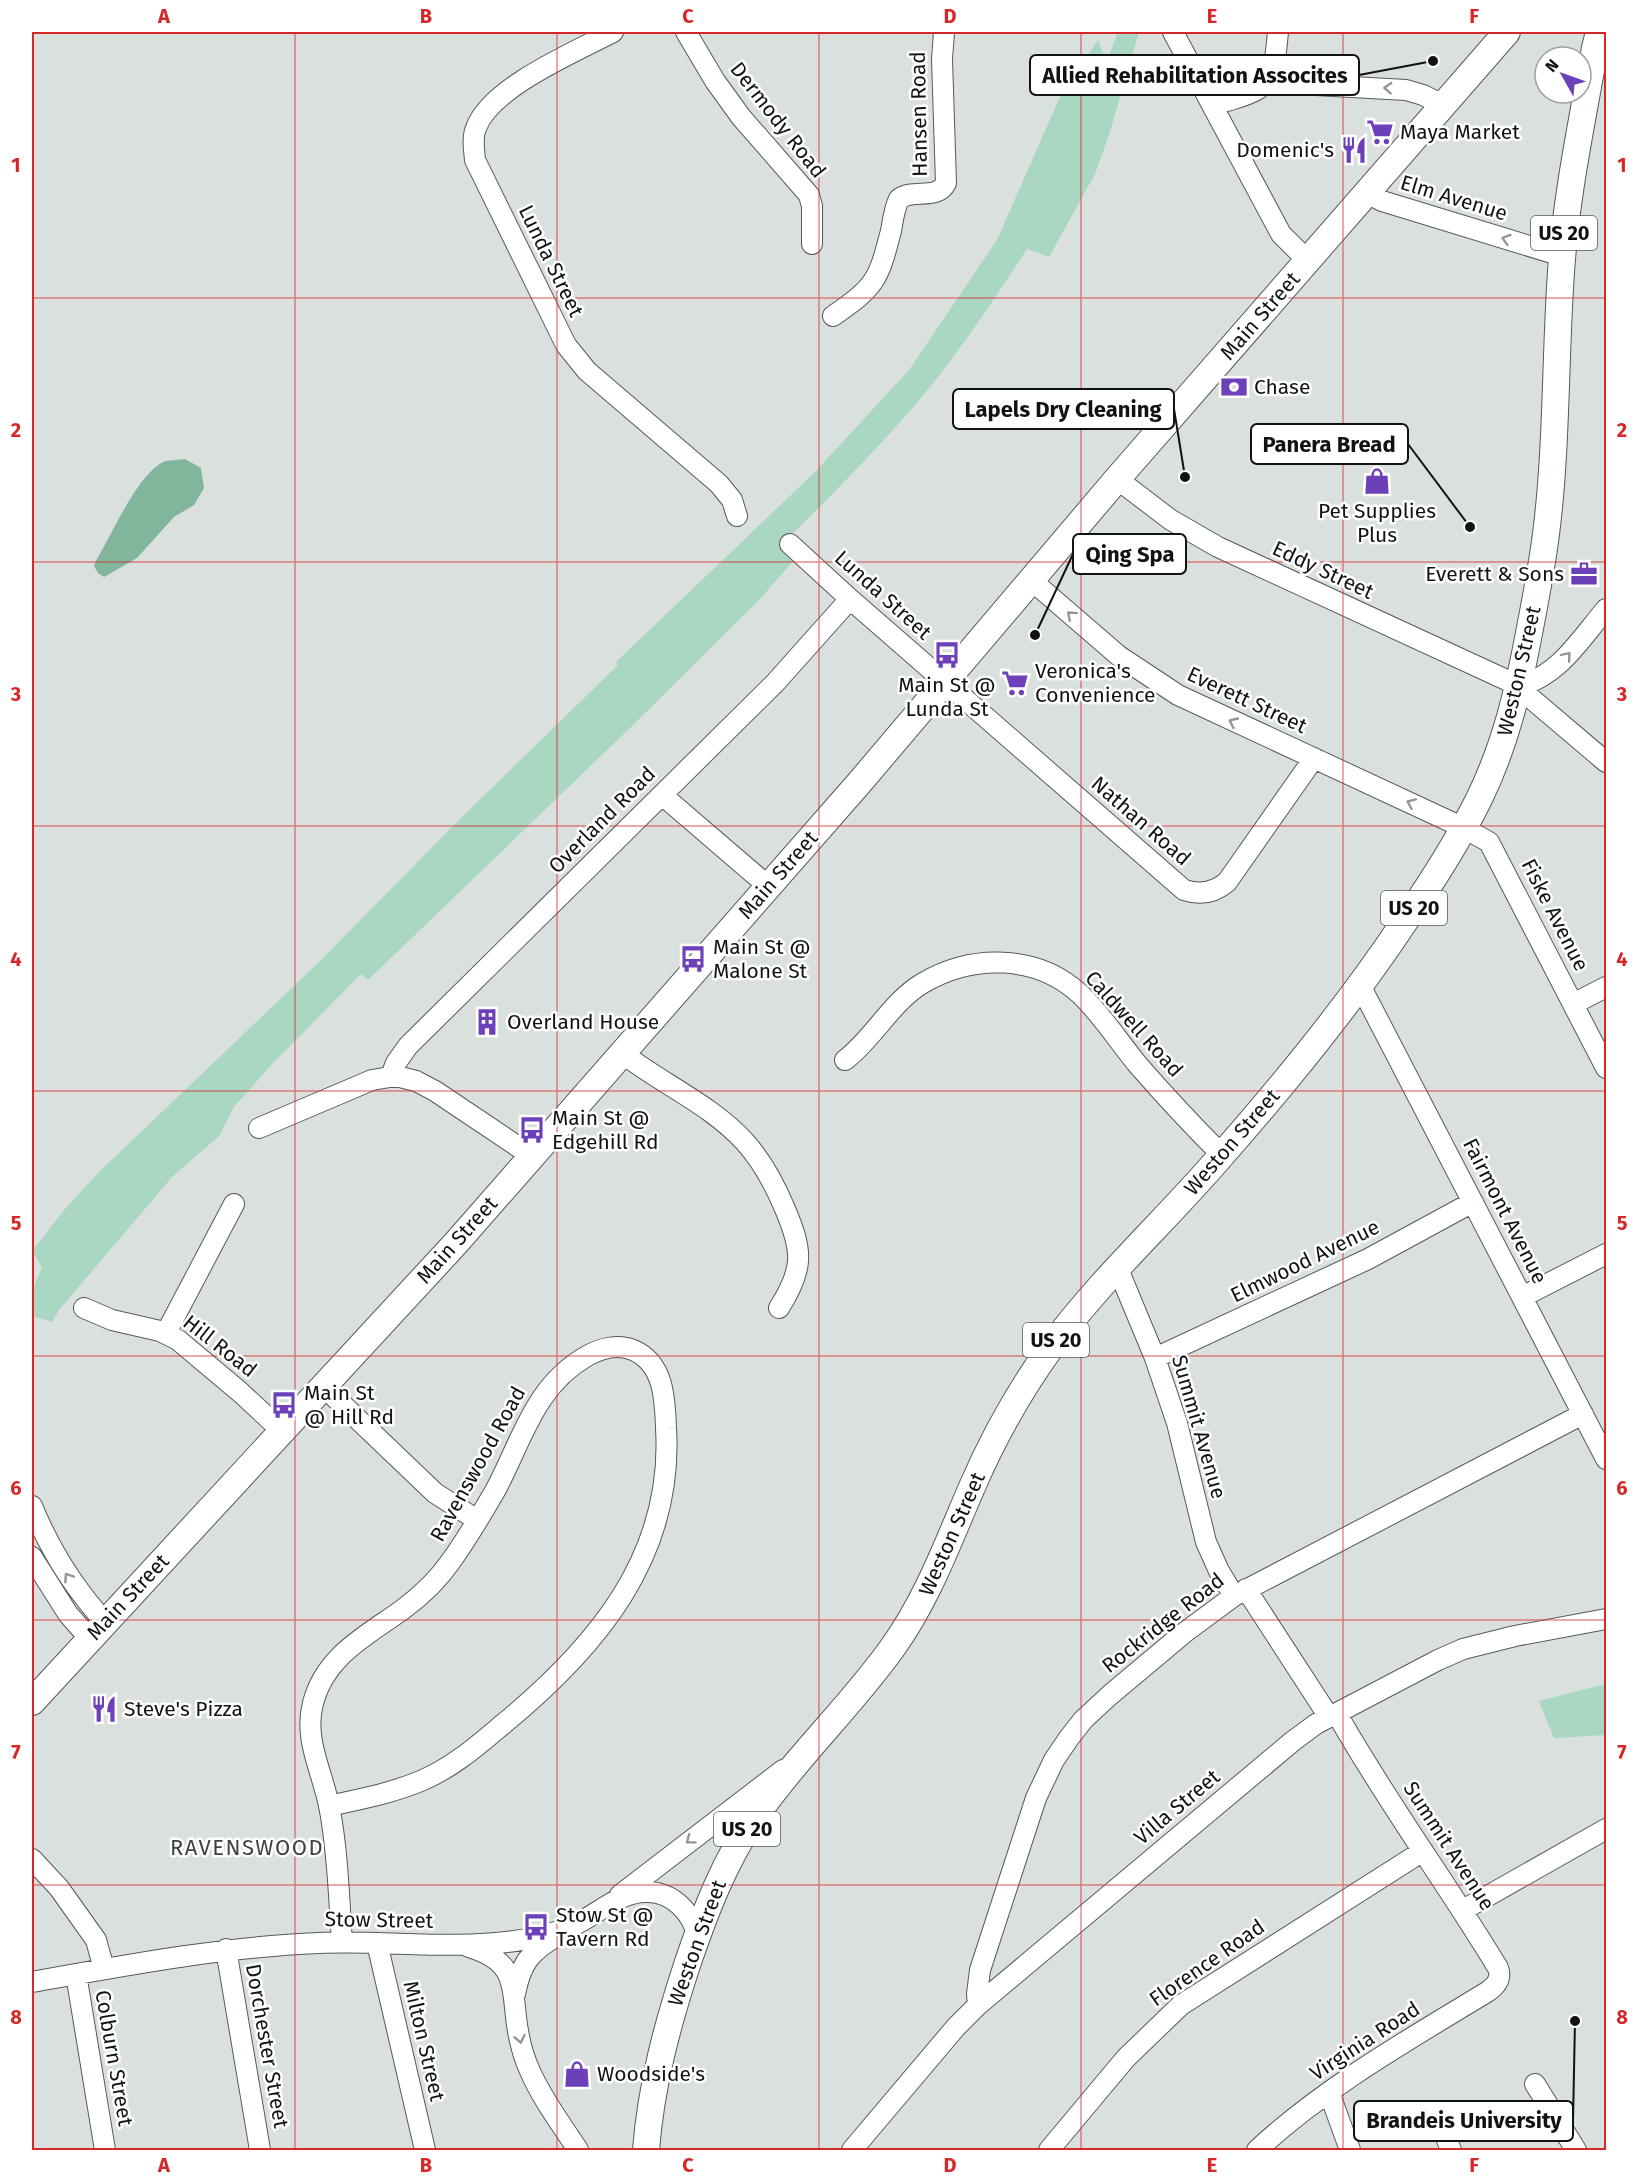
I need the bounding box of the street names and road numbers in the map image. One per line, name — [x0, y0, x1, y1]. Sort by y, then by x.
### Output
street label: Hansen Road — [905, 51, 933, 177]
street label: Dermody Road — [725, 57, 831, 183]
street label: Elm Avenue — [1397, 169, 1511, 227]
street label: Lunda Street — [513, 201, 589, 322]
road number: US 20 — [1531, 216, 1597, 250]
street label: Main Street — [1215, 266, 1306, 365]
street label: Eddy Street — [1268, 535, 1378, 605]
street label: Lunda Street — [829, 545, 937, 645]
street label: Weston Street — [1491, 603, 1547, 739]
street label: Everett Street — [1183, 661, 1311, 739]
street label: Overland Road — [543, 761, 661, 879]
street label: Nathan Road — [1086, 771, 1196, 871]
street label: Main Street — [733, 825, 824, 924]
street label: Fiske Avenue — [1516, 854, 1594, 976]
road number: US 20 — [1381, 891, 1447, 925]
street label: Caldwell Road — [1079, 965, 1189, 1083]
street label: Weston Street — [1179, 1083, 1286, 1201]
street label: Fairmont Avenue — [1457, 1134, 1553, 1288]
street label: Main Street — [411, 1191, 503, 1289]
street label: Elmwood Avenue — [1226, 1214, 1384, 1308]
street label: Hill Road — [178, 1309, 262, 1383]
road number: US 20 — [1023, 1323, 1089, 1357]
street label: Summit Avenue — [1166, 1352, 1232, 1502]
street label: Ravenswood Road — [425, 1382, 531, 1546]
street label: Weston Street — [913, 1468, 991, 1600]
street label: Main Street — [81, 1548, 175, 1646]
street label: Rockridge Road — [1097, 1567, 1229, 1679]
street label: Villa Street — [1129, 1763, 1225, 1850]
street label: Summit Avenue — [1398, 1777, 1500, 1915]
road number: US 20 — [714, 1812, 780, 1846]
street label: Weston Street — [662, 1876, 732, 2010]
street label: Stow Street — [324, 1906, 434, 1934]
street label: Florence Road — [1144, 1914, 1270, 2012]
street label: Dorchester Street — [240, 1962, 294, 2131]
street label: Milton Street — [398, 1978, 451, 2104]
street label: Colburn Street — [89, 1988, 139, 2128]
street label: Virginia Road — [1305, 1996, 1425, 2086]

